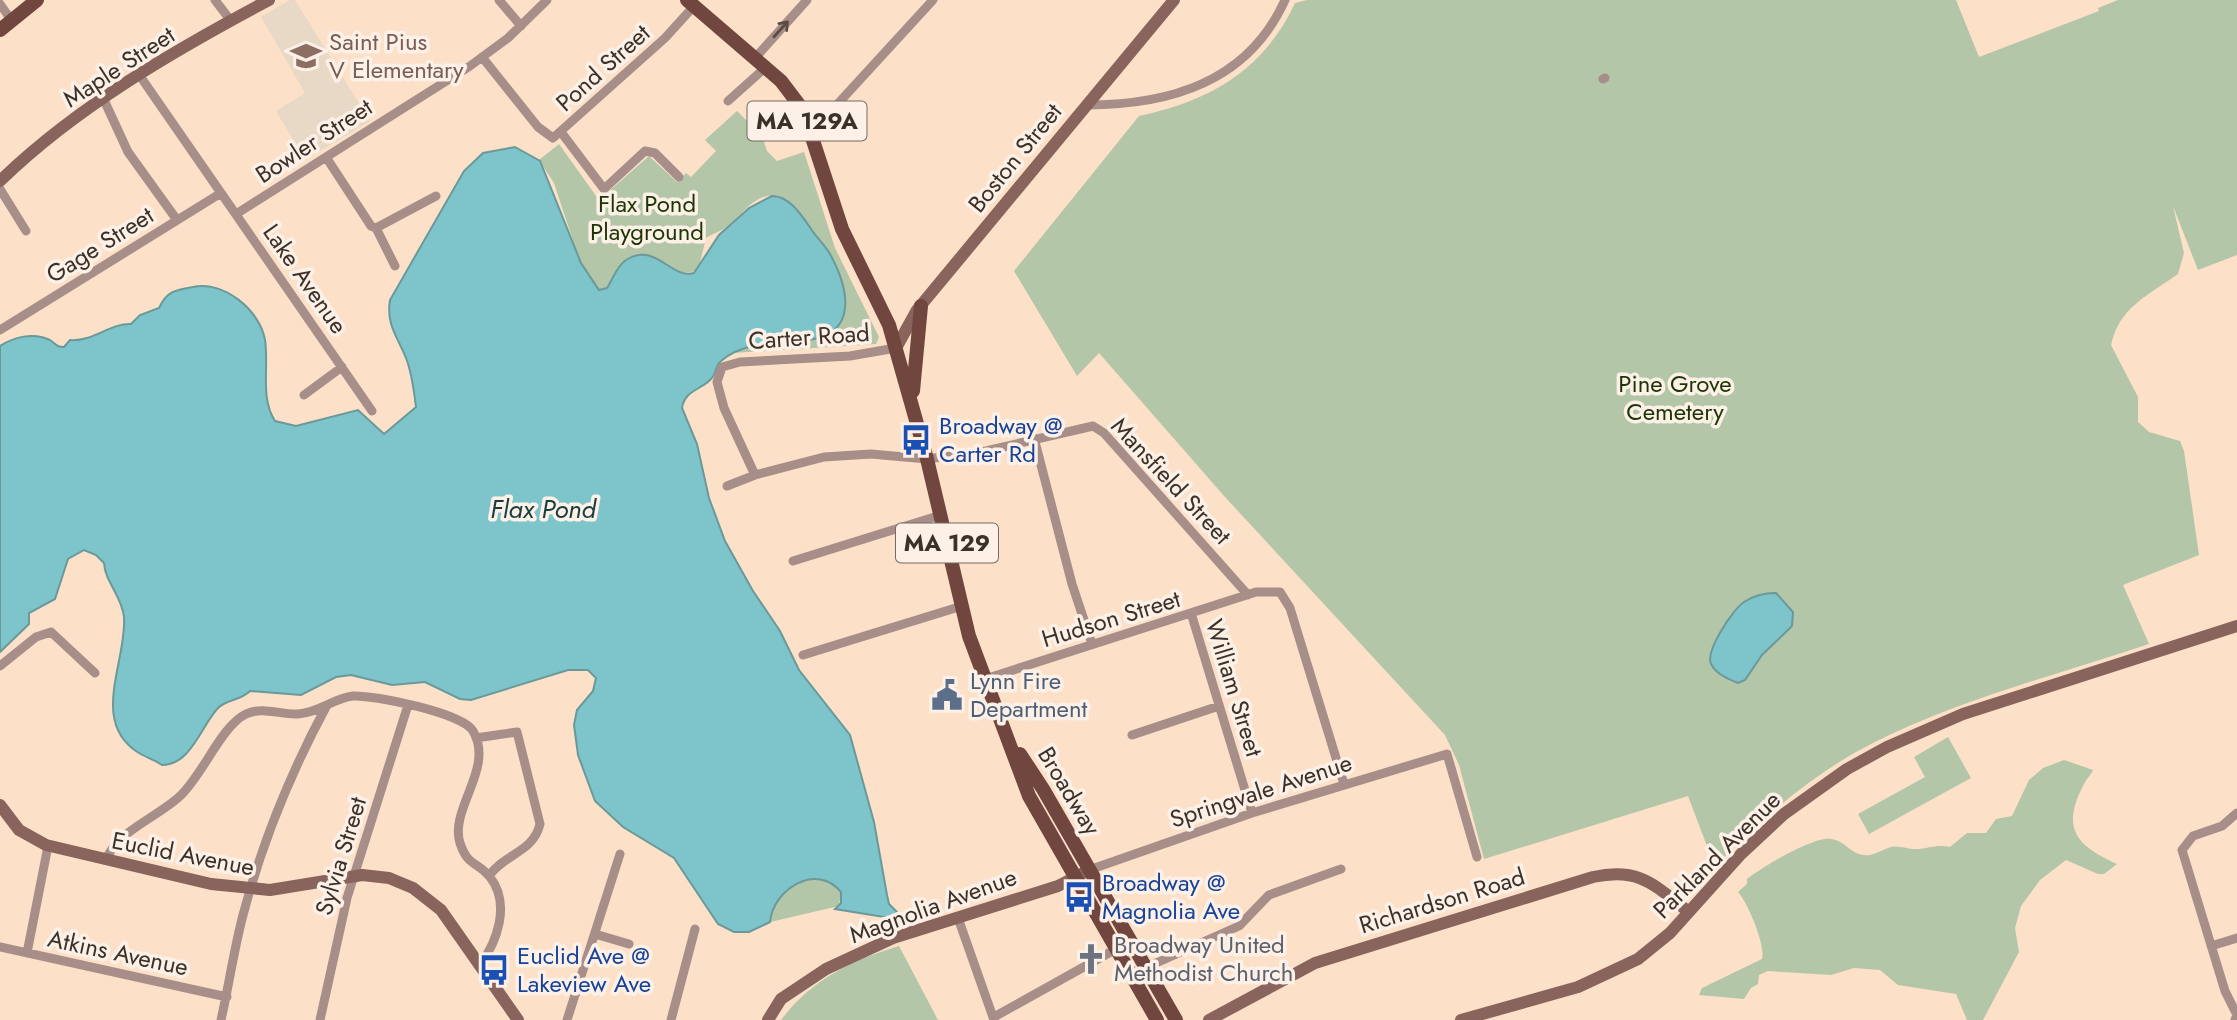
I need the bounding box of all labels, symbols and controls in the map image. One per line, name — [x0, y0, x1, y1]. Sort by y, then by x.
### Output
street label: Pond Street — [548, 16, 658, 120]
street label: Maple Street — [56, 17, 182, 116]
one-way arrow — [773, 20, 789, 38]
place label: Saint Pius V Elementary — [329, 24, 464, 87]
school or university icon: Saint Pius V Elementary — [289, 39, 323, 73]
street label: Bowler Street — [248, 90, 379, 191]
street label: Boston Street — [959, 95, 1070, 220]
road number: MA 129A — [748, 102, 866, 140]
park label: Flax Pond Playground — [590, 186, 704, 249]
street label: Gage Street — [39, 198, 160, 291]
street label: Lake Avenue — [255, 217, 356, 341]
street label: Carter Road — [747, 315, 871, 358]
park label: Pine Grove Cemetery — [1618, 366, 1732, 429]
place label: Broadway @ Carter Rd — [939, 408, 1063, 471]
street label: Mansfield Street — [1103, 409, 1240, 552]
bus stop icon: Broadway @ Carter Rd — [899, 423, 933, 457]
water label: Flax Pond — [490, 490, 597, 528]
road number: MA 129 — [896, 524, 998, 562]
street label: Hudson Street — [1037, 581, 1185, 656]
street label: William Street — [1197, 615, 1272, 761]
place label: Lynn Fire Department — [970, 663, 1088, 726]
public building icon: Lynn Fire Department — [930, 678, 964, 712]
street label: Broadway — [1029, 740, 1110, 842]
street label: Springvale Avenue — [1165, 745, 1356, 836]
street label: Parkland Avenue — [1645, 783, 1788, 926]
street label: Sylvia Street — [306, 792, 375, 919]
street label: Euclid Avenue — [109, 823, 257, 884]
street label: Magnolia Avenue — [844, 859, 1021, 952]
street label: Richardson Road — [1355, 859, 1529, 942]
place label: Broadway @ Magnolia Ave — [1102, 865, 1240, 928]
bus stop icon: Broadway @ Magnolia Ave — [1062, 880, 1096, 914]
street label: Atkins Avenue — [45, 921, 192, 984]
place label: Broadway United Methodist Church — [1114, 927, 1293, 990]
place label: Euclid Ave @ Lakeview Ave — [517, 938, 651, 1001]
church icon: Broadway United Methodist Church — [1074, 942, 1108, 976]
bus stop icon: Euclid Ave @ Lakeview Ave — [477, 953, 511, 987]

